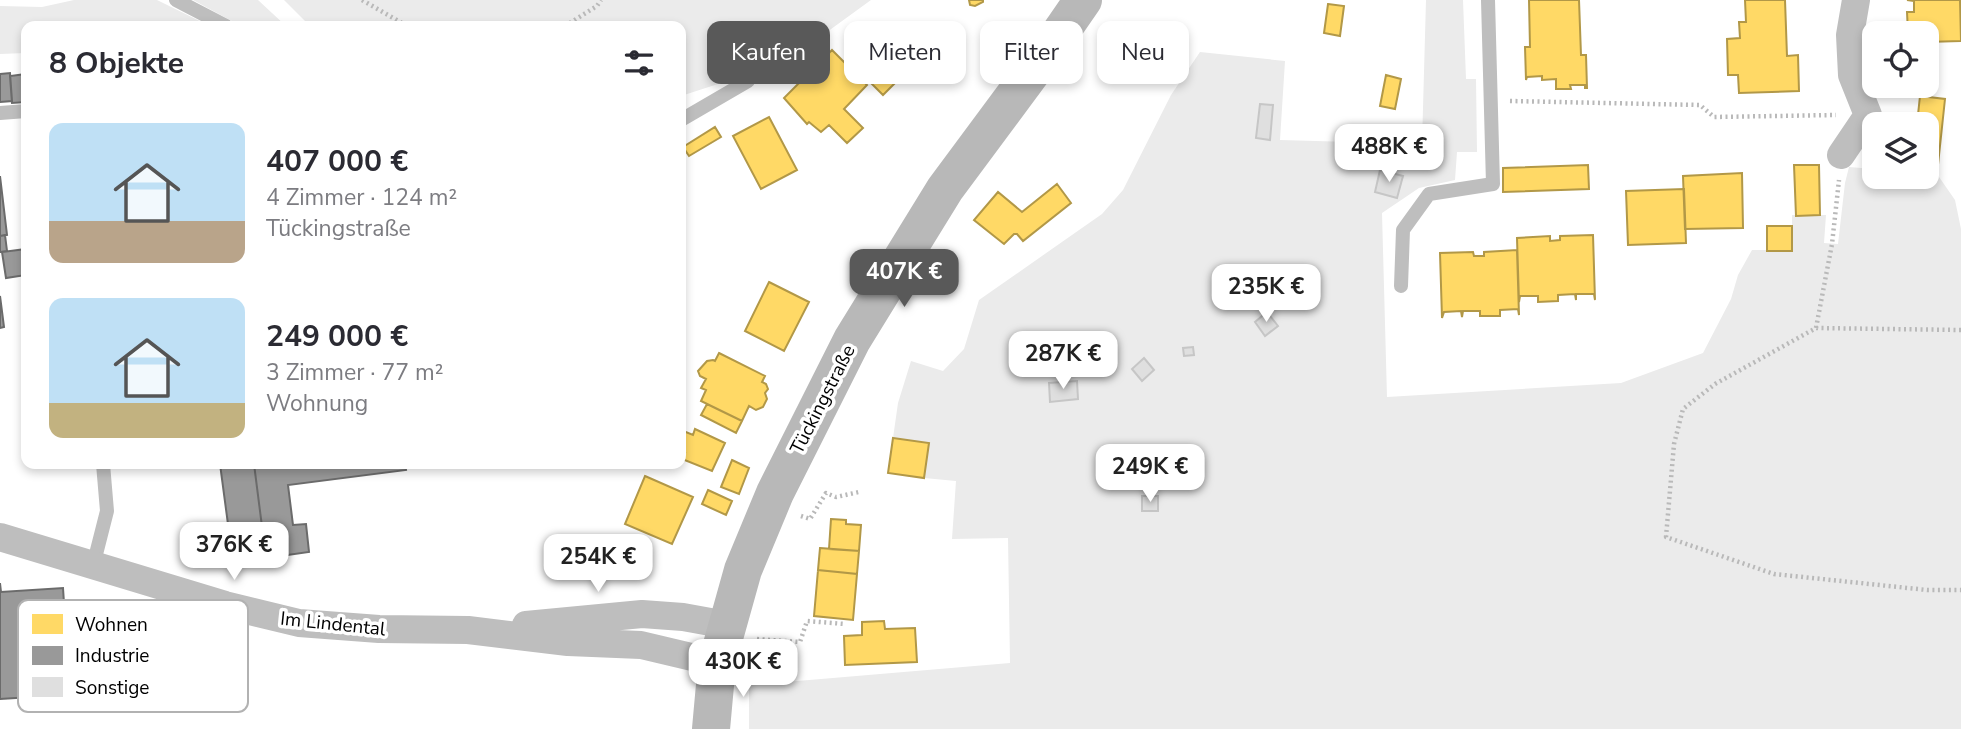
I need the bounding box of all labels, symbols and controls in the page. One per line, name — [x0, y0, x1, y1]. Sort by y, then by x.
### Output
chip: Kaufen — [707, 21, 830, 84]
chip: Mieten — [844, 21, 966, 84]
chip: Filter — [980, 21, 1083, 84]
chip: Neu — [1097, 21, 1189, 84]
map controls — [1862, 21, 1939, 189]
button: locate — [1862, 21, 1939, 98]
text: 8 Objekte — [49, 43, 184, 84]
icon: filters — [620, 44, 658, 82]
button: layers — [1862, 112, 1939, 189]
pin: 488K € — [1332, 124, 1446, 184]
text: 488K € — [1351, 131, 1427, 162]
text: 407 000 € — [266, 141, 408, 182]
icon: home — [105, 151, 189, 235]
text: 4 Zimmer · 124 m² — [266, 182, 457, 213]
text: Tückingstraße — [266, 213, 411, 244]
pin: 407K € — [847, 250, 961, 309]
text: 407K € — [866, 256, 942, 287]
pin: 235K € — [1209, 264, 1323, 324]
text: 235K € — [1228, 271, 1304, 302]
text: 249 000 € — [266, 316, 408, 357]
icon: home — [105, 326, 189, 410]
pin: 287K € — [1006, 332, 1120, 391]
text: 287K € — [1025, 338, 1101, 369]
street label: Tückingstraße — [784, 340, 862, 459]
text: 3 Zimmer · 77 m² — [266, 357, 443, 388]
text: Wohnung — [266, 388, 368, 419]
pin: 249K € — [1093, 444, 1207, 504]
text: 249K € — [1112, 451, 1188, 482]
pin: 376K € — [177, 522, 291, 582]
text: 376K € — [196, 529, 272, 560]
pin: 254K € — [541, 534, 655, 594]
text: 254K € — [560, 541, 636, 572]
legend — [18, 600, 248, 712]
street label: Im Lindental — [279, 606, 387, 642]
text: Wohnen — [75, 612, 148, 638]
pin: 430K € — [686, 640, 800, 699]
text: Industrie — [75, 643, 149, 669]
text: 430K € — [705, 646, 781, 677]
text: Sonstige — [75, 675, 149, 701]

